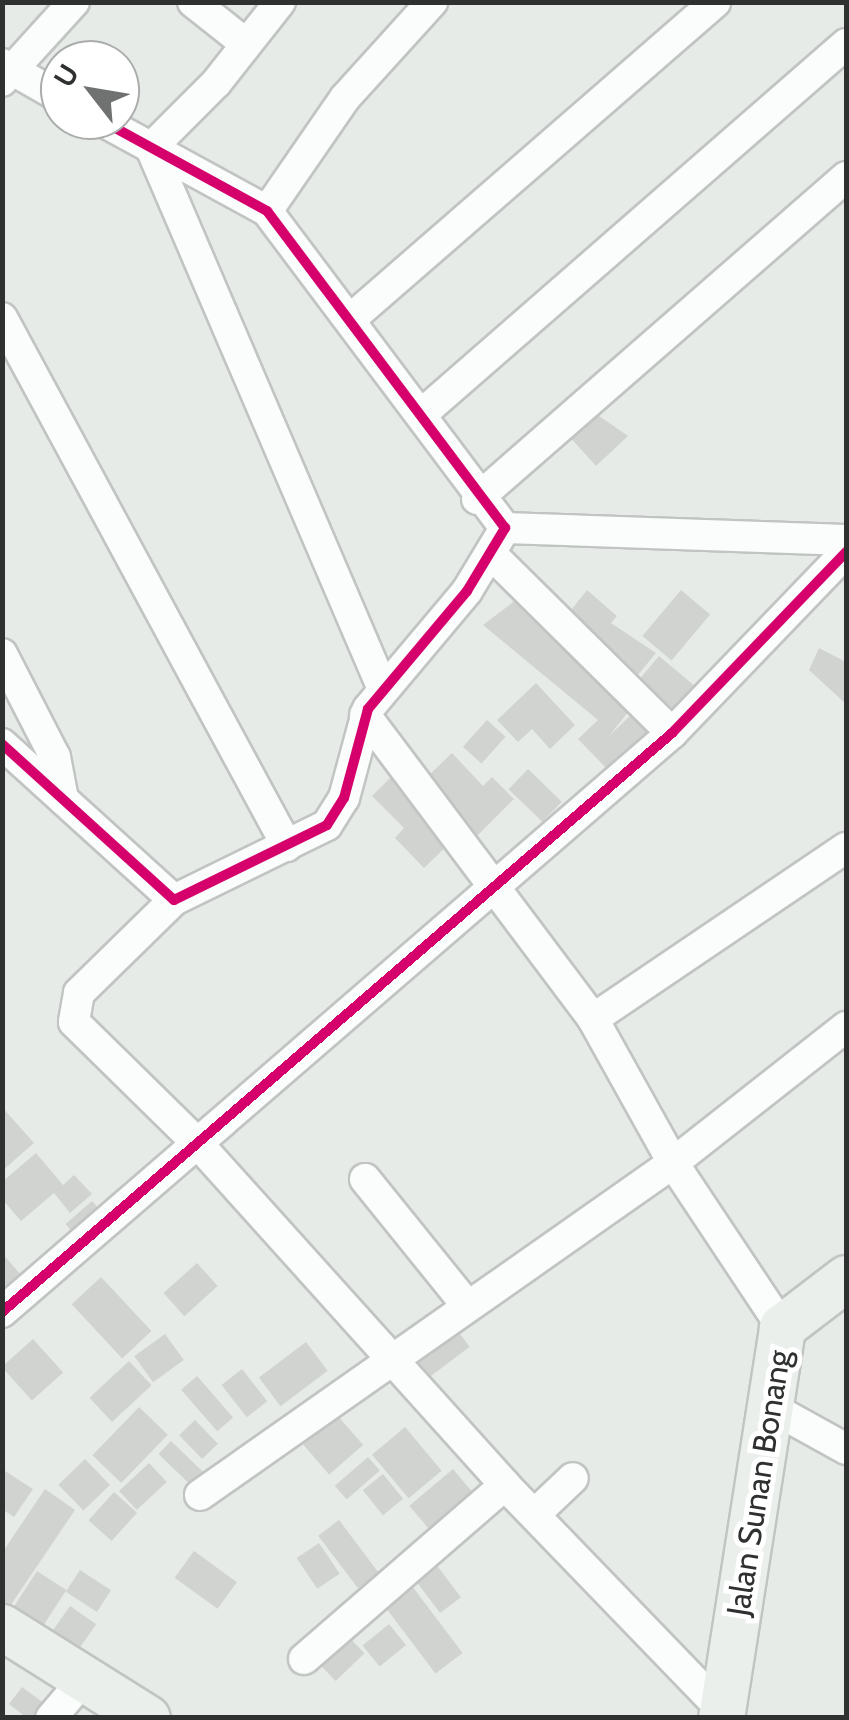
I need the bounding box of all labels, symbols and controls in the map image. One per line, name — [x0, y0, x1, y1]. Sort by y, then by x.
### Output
north arrow — [40, 40, 140, 140]
text: U — [46, 58, 86, 93]
street label: Jalan Sunan Bonang — [719, 1347, 799, 1619]

